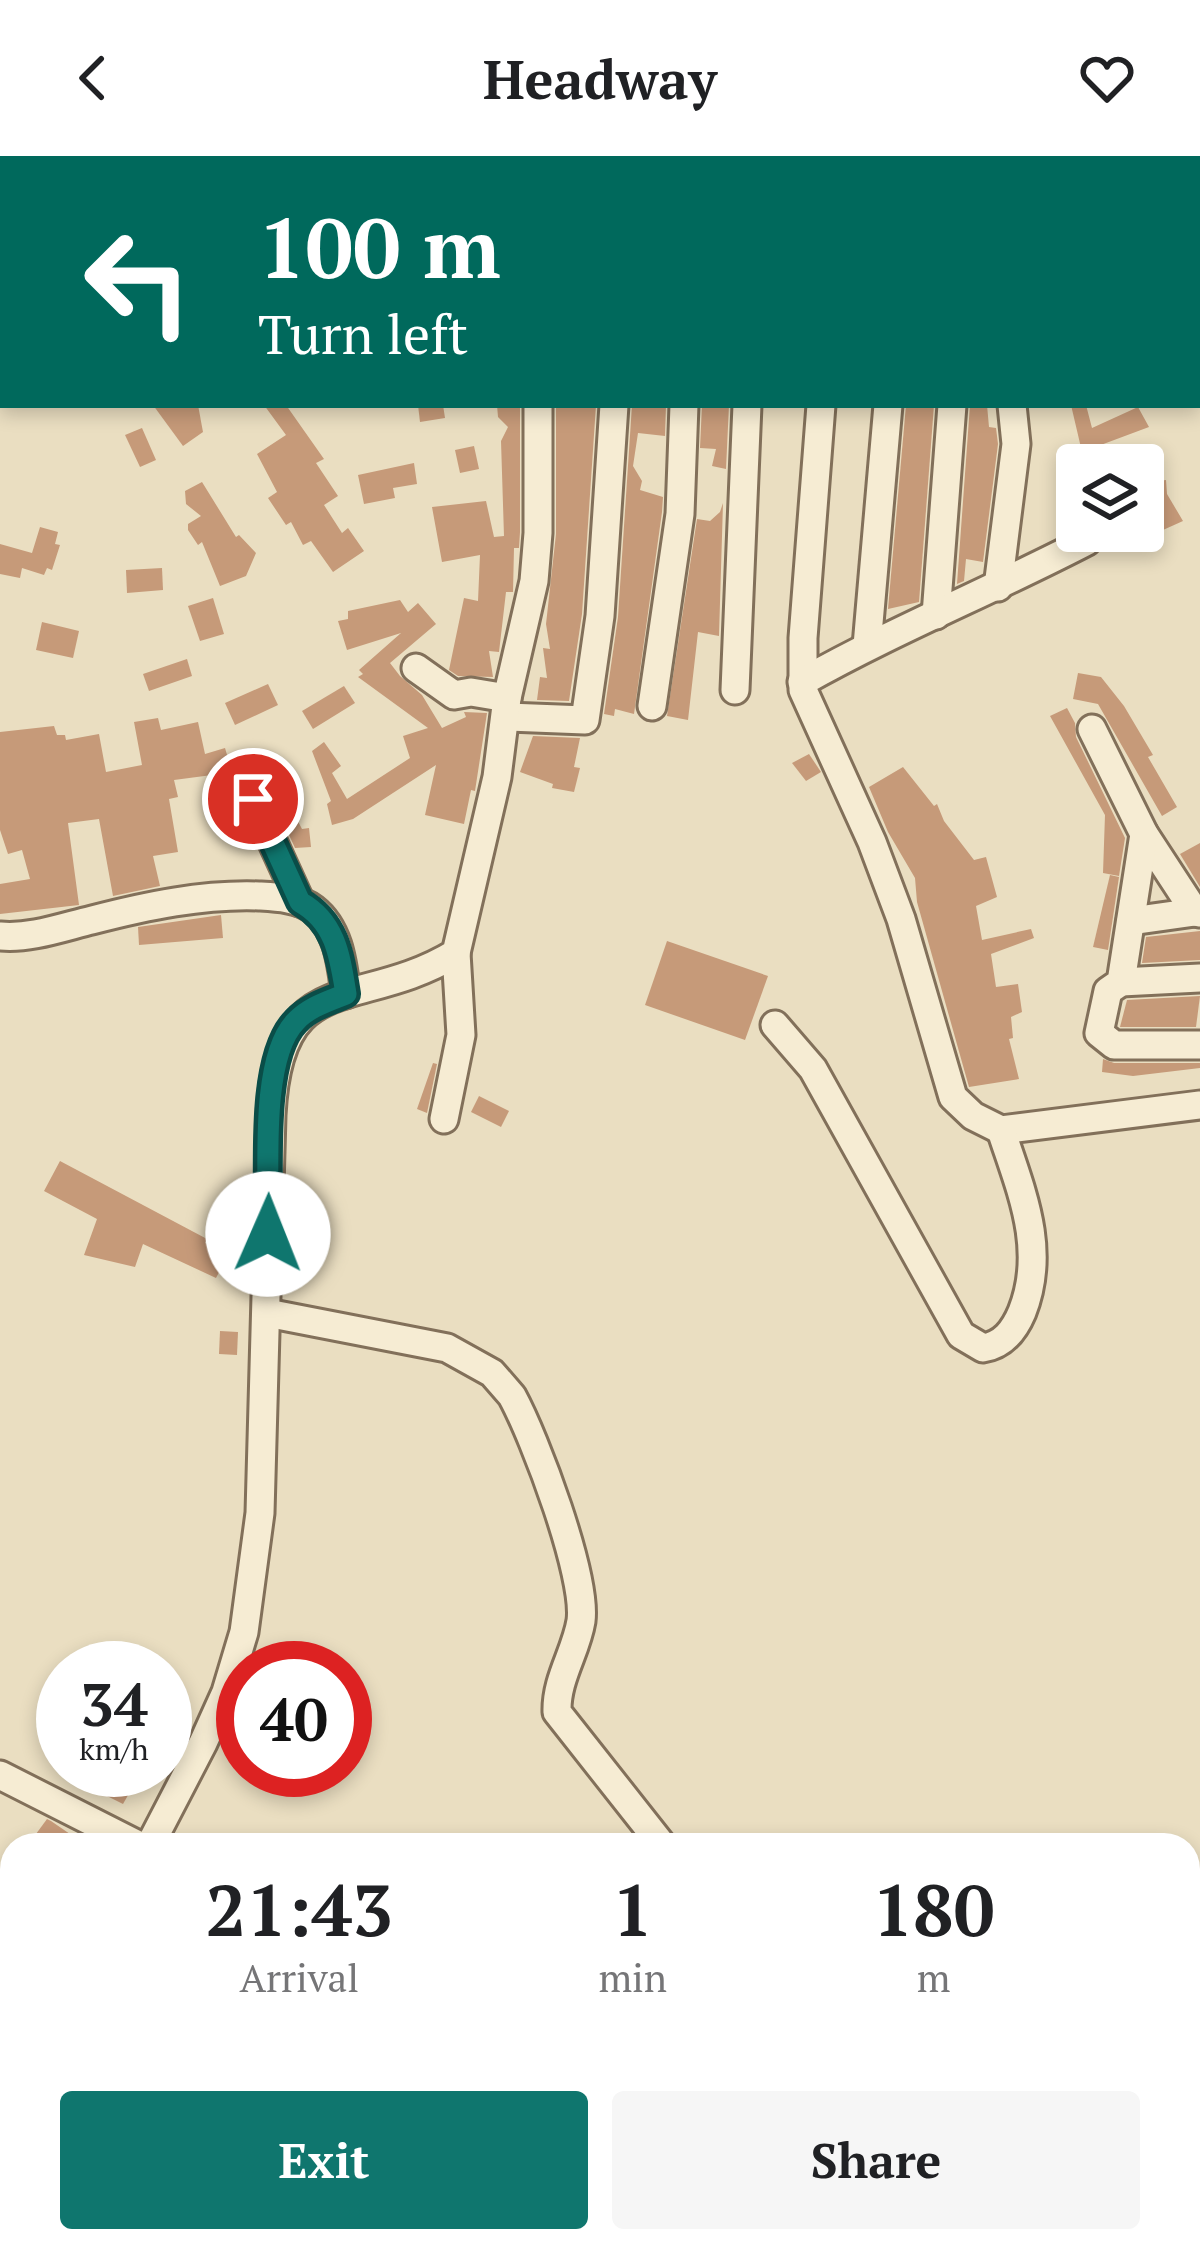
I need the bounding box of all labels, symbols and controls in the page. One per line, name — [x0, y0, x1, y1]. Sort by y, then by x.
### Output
text: Headway — [483, 43, 717, 114]
icon: back — [60, 45, 126, 111]
icon: heart — [1074, 45, 1140, 111]
text: 100 m — [258, 191, 501, 302]
icon: left — [60, 204, 216, 360]
text: Turn left — [258, 298, 468, 369]
map controls — [1056, 444, 1164, 552]
button: layers — [1056, 444, 1164, 552]
pin — [202, 748, 304, 850]
icon: arrive — [220, 766, 286, 832]
position arrow — [205, 1171, 331, 1297]
speed limit sign: 40 — [216, 1641, 372, 1797]
text: 34 — [80, 1664, 148, 1743]
text: km/h — [79, 1729, 149, 1769]
text: 21:43 — [205, 1861, 393, 1957]
text: 1 — [612, 1861, 653, 1957]
text: 180 — [872, 1861, 994, 1957]
text: Arrival — [239, 1951, 359, 2003]
text: min — [598, 1951, 667, 2003]
text: m — [917, 1951, 950, 2003]
button: Exit — [60, 2091, 588, 2229]
button: Share — [612, 2091, 1140, 2229]

